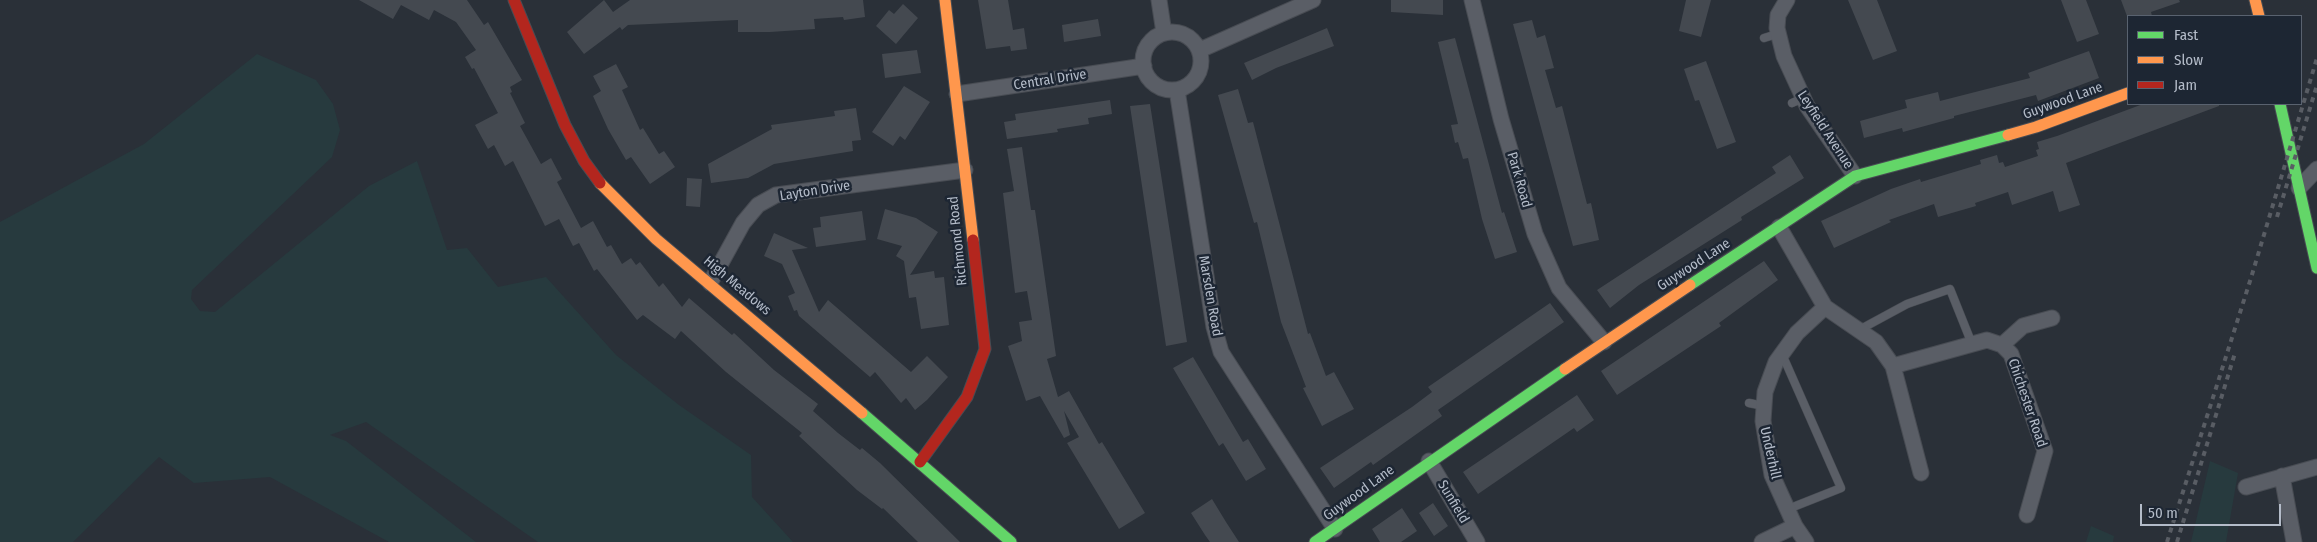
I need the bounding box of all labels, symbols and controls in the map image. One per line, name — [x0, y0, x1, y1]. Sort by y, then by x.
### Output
legend — [2127, 15, 2302, 105]
text: Fast — [2174, 26, 2198, 44]
text: Slow — [2174, 51, 2203, 69]
street label: Central Drive — [1012, 66, 1088, 94]
text: Jam — [2174, 76, 2197, 94]
street label: Guywood Lane — [2021, 79, 2105, 123]
street label: Leyfield Avenue — [1794, 88, 1856, 172]
street label: Park Road — [1503, 150, 1535, 210]
street label: Layton Drive — [779, 177, 851, 205]
street label: Richmond Road — [945, 195, 971, 287]
street label: Guywood Lane — [1654, 235, 1734, 295]
street label: High Meadows — [700, 253, 774, 319]
street label: Marsden Road — [1195, 254, 1225, 338]
street label: Chichester Road — [2004, 356, 2050, 450]
street label: Underhill — [1756, 425, 1784, 481]
street label: Guywood Lane — [1320, 462, 1398, 524]
street label: Sunfield — [1434, 478, 1472, 526]
scale bar — [2142, 494, 2283, 526]
text: 50 m — [2148, 504, 2178, 522]

